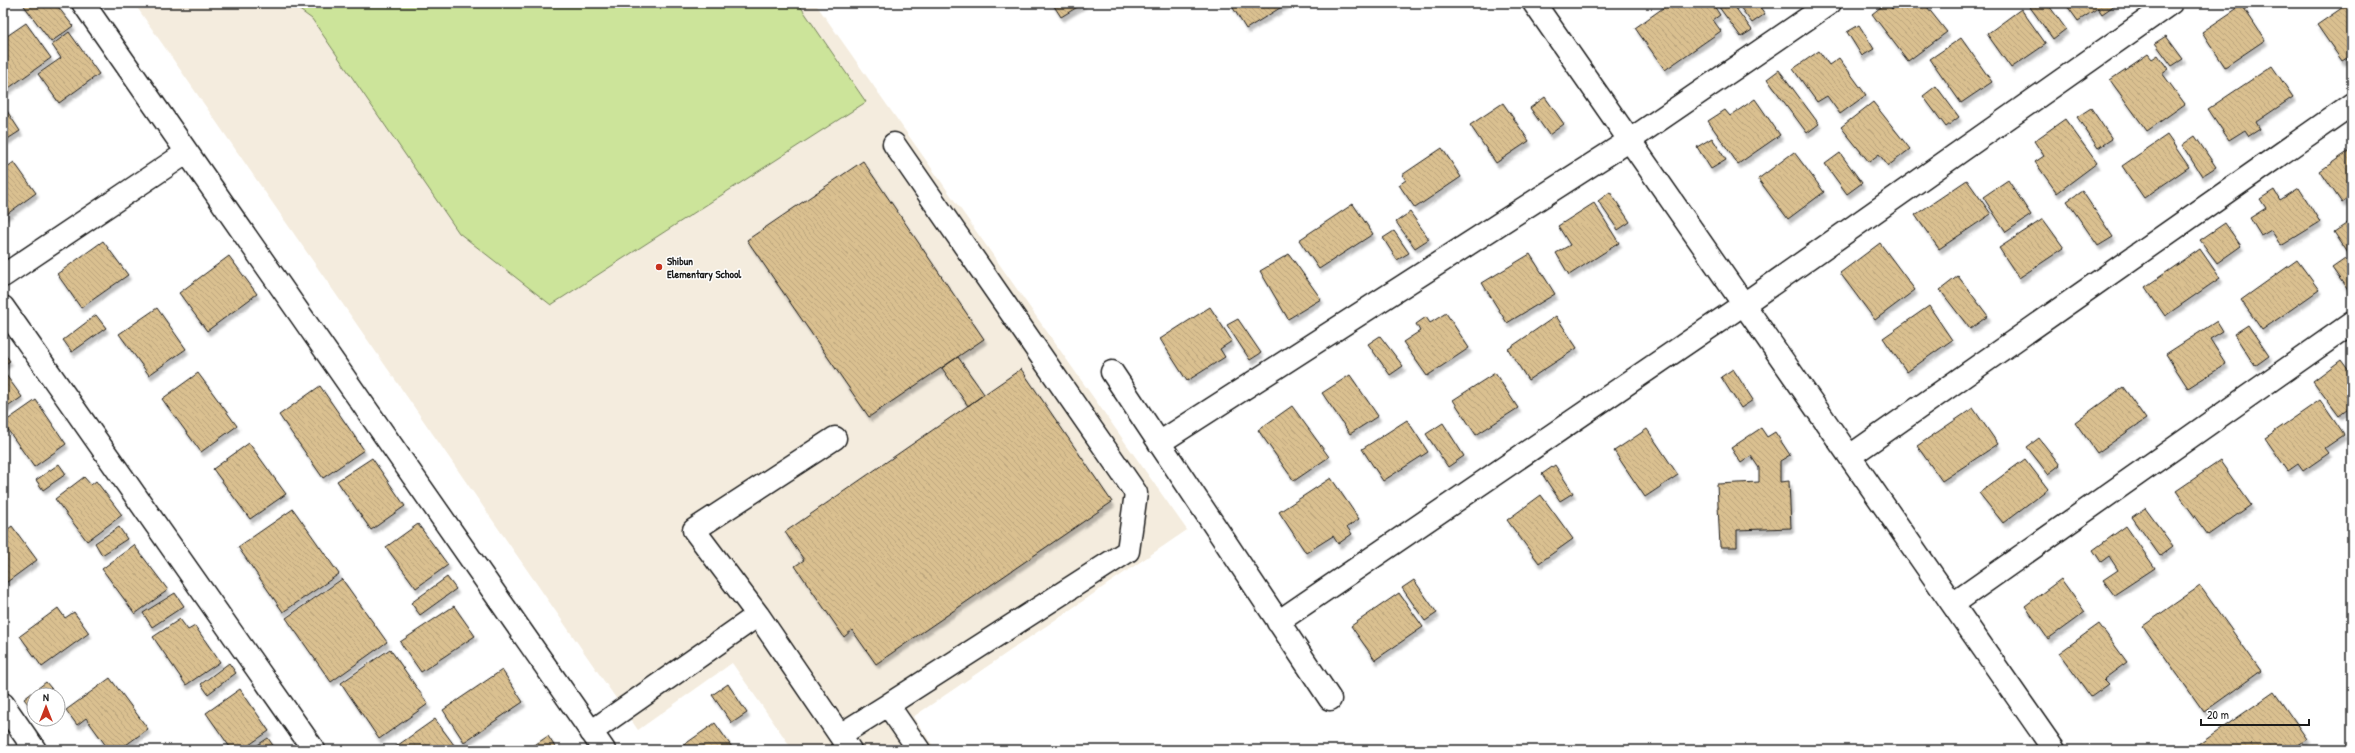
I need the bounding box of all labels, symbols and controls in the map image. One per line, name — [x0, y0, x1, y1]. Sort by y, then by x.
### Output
place label: Shibun Elementary School — [667, 254, 742, 282]
marker: Shibun Elementary School — [654, 262, 664, 272]
north arrow — [26, 687, 66, 727]
text: N — [43, 690, 49, 704]
scale bar — [2201, 701, 2309, 727]
text: 20 m — [2207, 706, 2229, 723]

